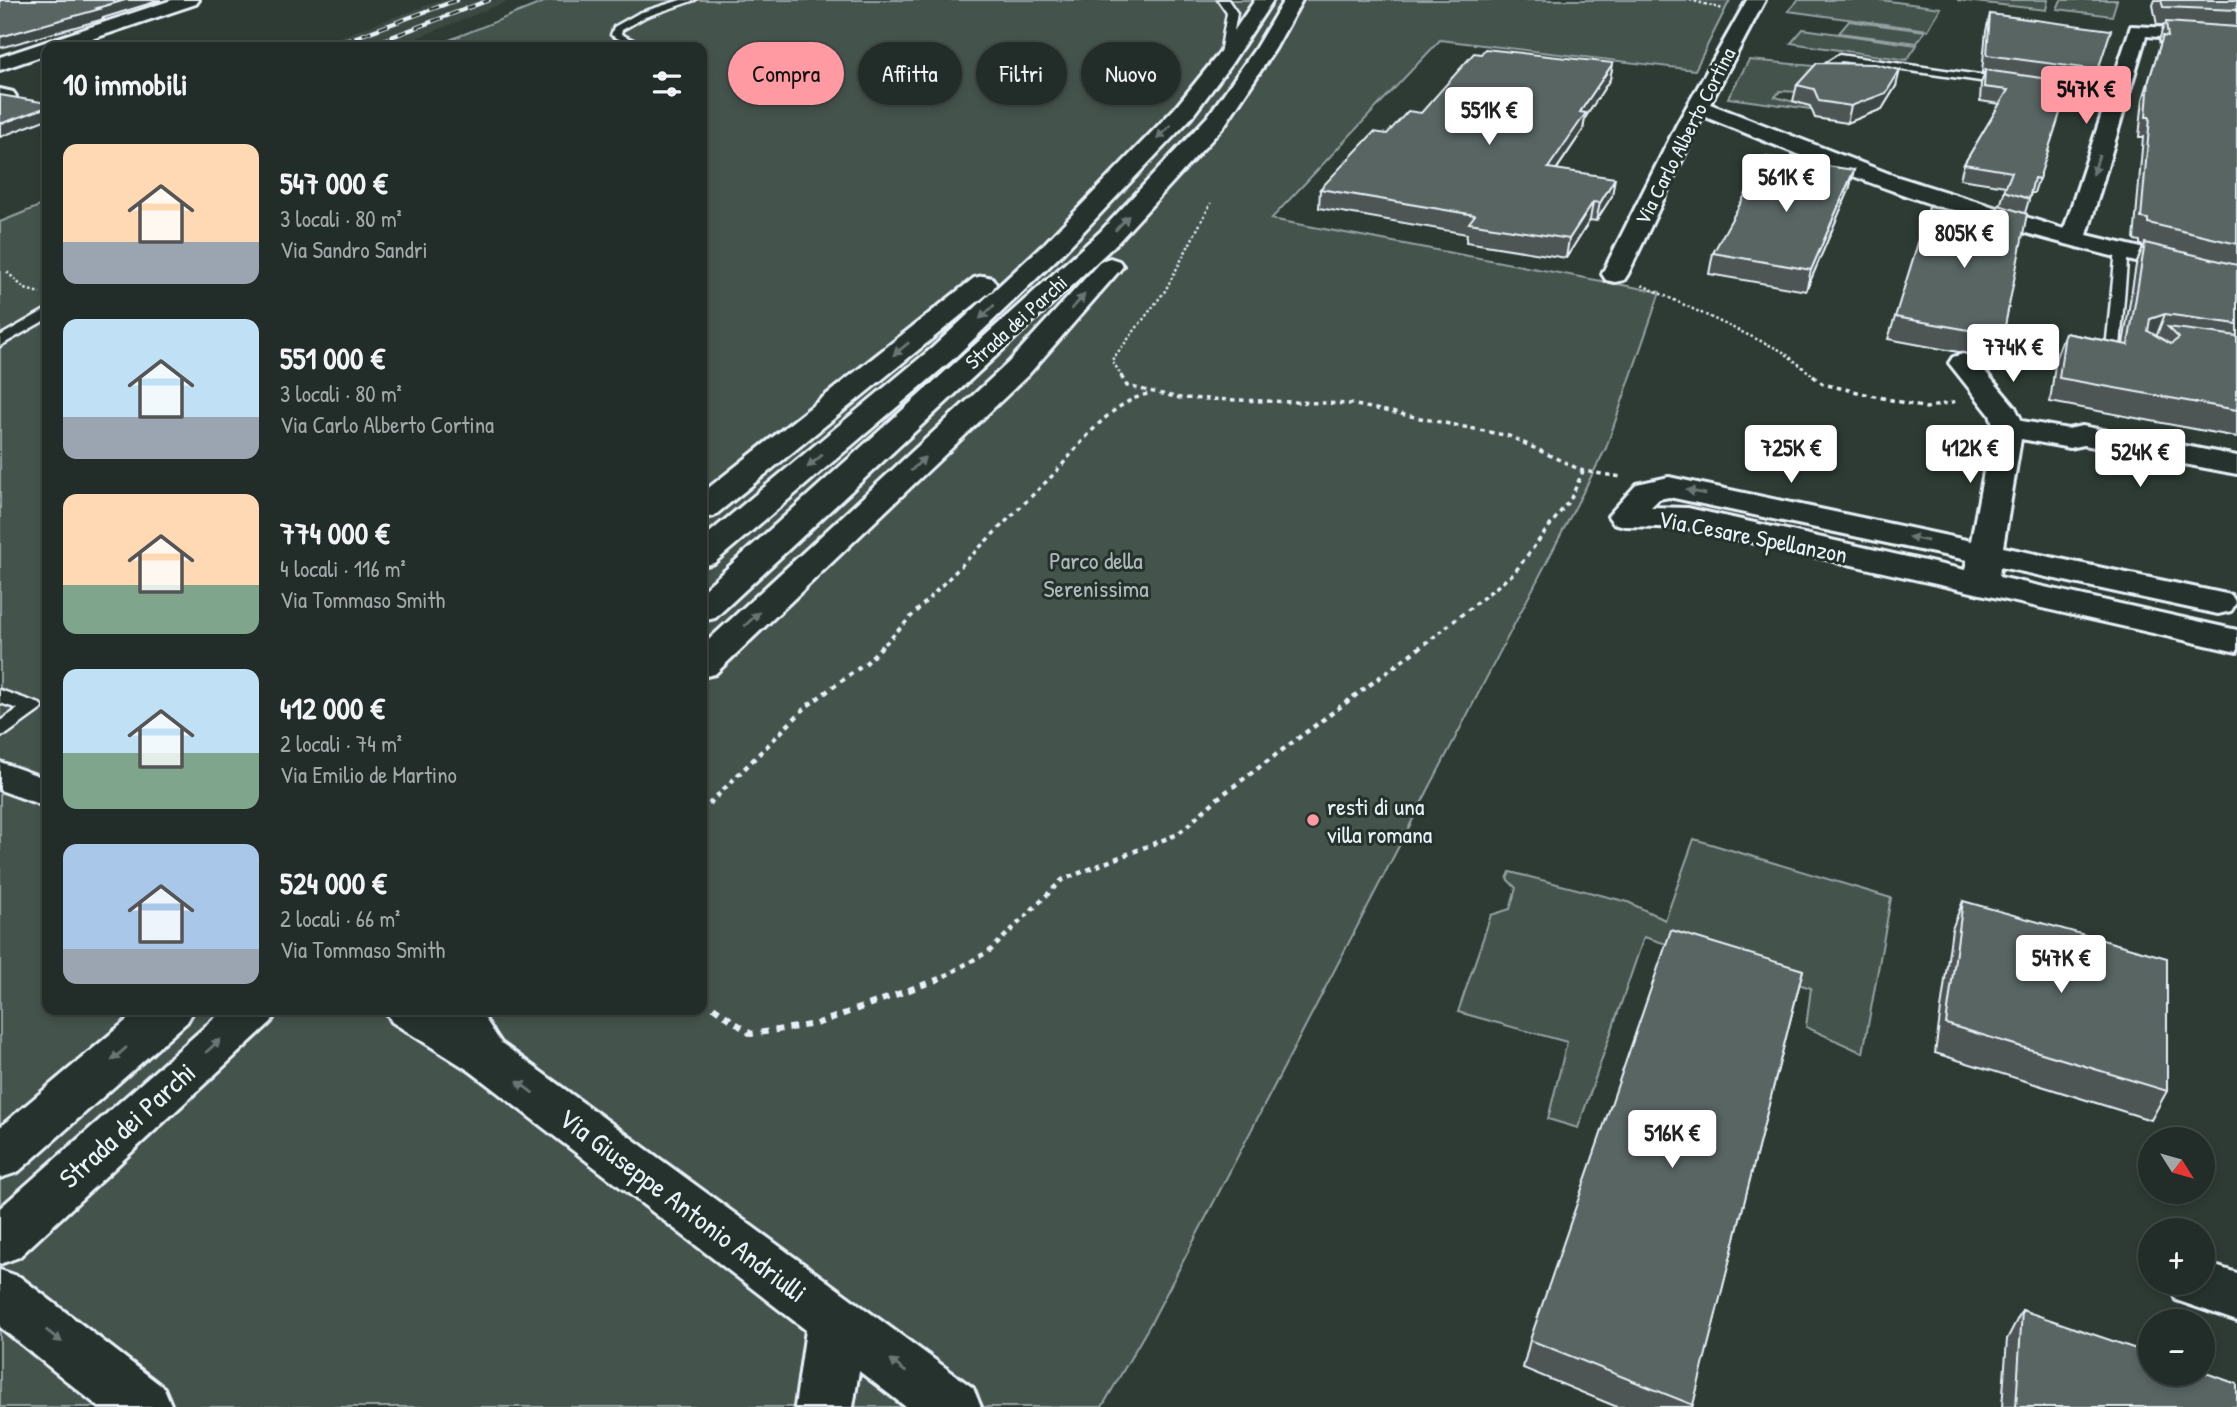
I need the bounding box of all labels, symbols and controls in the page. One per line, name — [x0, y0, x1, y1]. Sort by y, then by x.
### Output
chip: Compra — [728, 42, 844, 105]
chip: Affitta — [858, 42, 962, 105]
chip: Filtri — [976, 42, 1067, 105]
chip: Nuovo — [1081, 42, 1181, 105]
street label: Via Carlo Alberto Cortina — [1628, 42, 1742, 230]
text: 10 immobili — [63, 64, 188, 104]
icon: filters — [648, 65, 686, 103]
pin: 547K € — [2029, 66, 2143, 126]
text: 547K € — [2057, 73, 2115, 104]
pin: 551K € — [1432, 88, 1546, 147]
text: 551K € — [1461, 94, 1517, 125]
one-way arrow — [1155, 124, 1172, 141]
pin: 561K € — [1729, 154, 1843, 214]
one-way arrow — [2091, 155, 2101, 176]
text: 561K € — [1758, 161, 1814, 192]
text: 547 000 € — [280, 163, 387, 203]
icon: home — [119, 172, 203, 256]
text: 3 locali · 80 m² — [280, 203, 402, 234]
pin: 805K € — [1907, 210, 2021, 270]
one-way arrow — [1113, 215, 1129, 232]
text: 805K € — [1935, 217, 1993, 248]
text: Via Sandro Sandri — [280, 234, 428, 265]
street label: Strada dei Parchi — [959, 268, 1073, 376]
one-way arrow — [1069, 294, 1085, 311]
one-way arrow — [979, 303, 996, 319]
pin: 774K € — [1956, 324, 2070, 384]
text: 774K € — [1983, 331, 2043, 362]
text: 551 000 € — [280, 338, 385, 378]
one-way arrow — [892, 341, 910, 356]
icon: home — [119, 347, 203, 431]
text: 3 locali · 80 m² — [280, 378, 402, 409]
text: Via Carlo Alberto Cortina — [280, 409, 494, 440]
pin: 725K € — [1734, 426, 1848, 485]
pin: 412K € — [1913, 426, 2027, 485]
pin: 524K € — [2083, 430, 2197, 489]
text: 725K € — [1761, 432, 1821, 463]
text: 412K € — [1942, 432, 1998, 463]
text: 524K € — [2111, 436, 2169, 467]
one-way arrow — [806, 453, 824, 469]
one-way arrow — [909, 456, 926, 472]
one-way arrow — [1685, 487, 1707, 498]
street label: Via Cesare Spellanzon — [1656, 502, 1850, 570]
text: 774 000 € — [280, 513, 390, 553]
icon: home — [119, 522, 203, 606]
one-way arrow — [1907, 534, 1929, 545]
park label: Parco della Serenissima — [1043, 544, 1149, 604]
text: 4 locali · 116 m² — [280, 553, 406, 584]
text: Via Tommaso Smith — [280, 584, 445, 615]
one-way arrow — [743, 612, 760, 628]
text: 412 000 € — [280, 688, 385, 728]
icon: home — [119, 697, 203, 781]
text: 2 locali · 74 m² — [280, 728, 402, 759]
text: Via Emilio de Martino — [280, 759, 457, 790]
place label: resti di una villa romana — [1327, 790, 1432, 850]
marker: resti di una villa romana — [1305, 812, 1321, 828]
text: 524 000 € — [280, 863, 387, 903]
icon: home — [119, 872, 203, 956]
text: 2 locali · 66 m² — [280, 903, 400, 934]
text: Via Tommaso Smith — [280, 934, 445, 965]
pin: 547K € — [2004, 936, 2118, 995]
text: 547K € — [2032, 942, 2090, 973]
one-way arrow — [204, 1038, 222, 1054]
one-way arrow — [110, 1046, 127, 1061]
street label: Strada dei Parchi — [51, 1054, 203, 1196]
one-way arrow — [516, 1080, 534, 1094]
street label: Via Giuseppe Antonio Andriulli — [551, 1099, 815, 1311]
pin: 516K € — [1615, 1110, 1729, 1170]
text: 516K € — [1644, 1117, 1700, 1148]
north arrow — [2138, 1127, 2216, 1204]
map controls — [2138, 1127, 2215, 1386]
button: + — [2138, 1218, 2215, 1295]
button: − — [2138, 1309, 2215, 1386]
one-way arrow — [45, 1328, 62, 1343]
one-way arrow — [889, 1358, 907, 1373]

